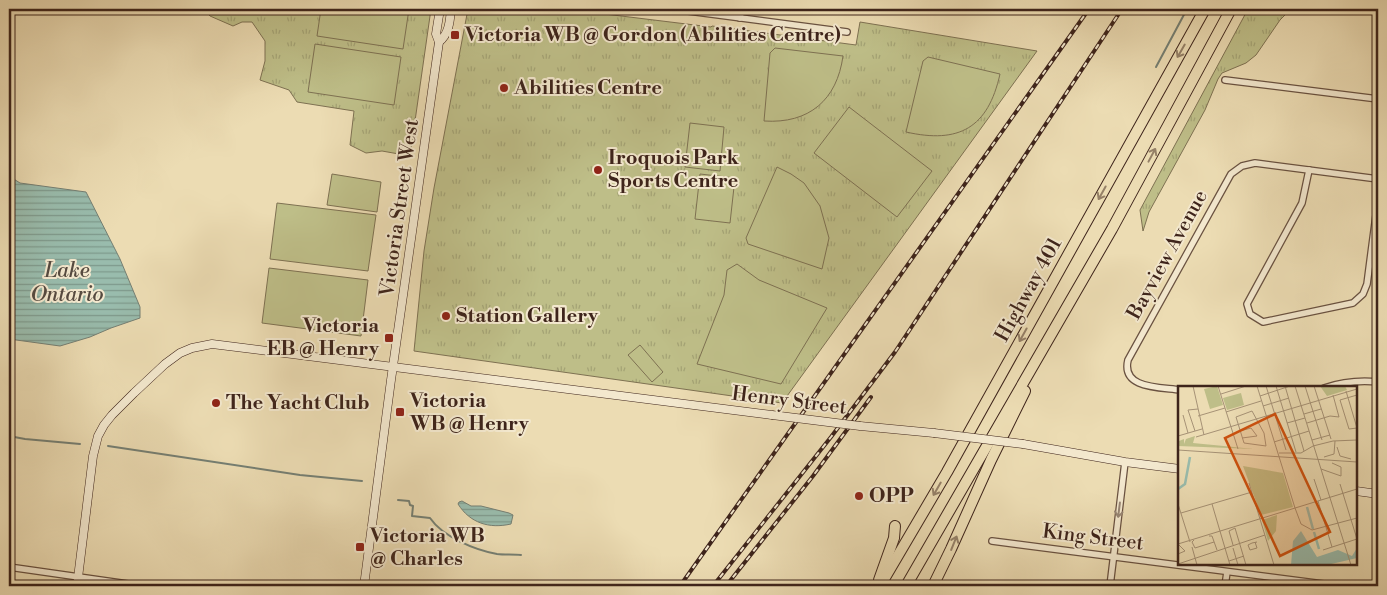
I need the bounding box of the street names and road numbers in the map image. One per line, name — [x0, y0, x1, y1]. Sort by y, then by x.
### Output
street label: Victoria Street West — [375, 118, 425, 299]
street label: Bayview Avenue — [1122, 186, 1214, 325]
street label: Highway 401 — [990, 233, 1068, 347]
street label: Henry Street — [730, 382, 848, 420]
street label: King Street — [1041, 519, 1145, 557]

